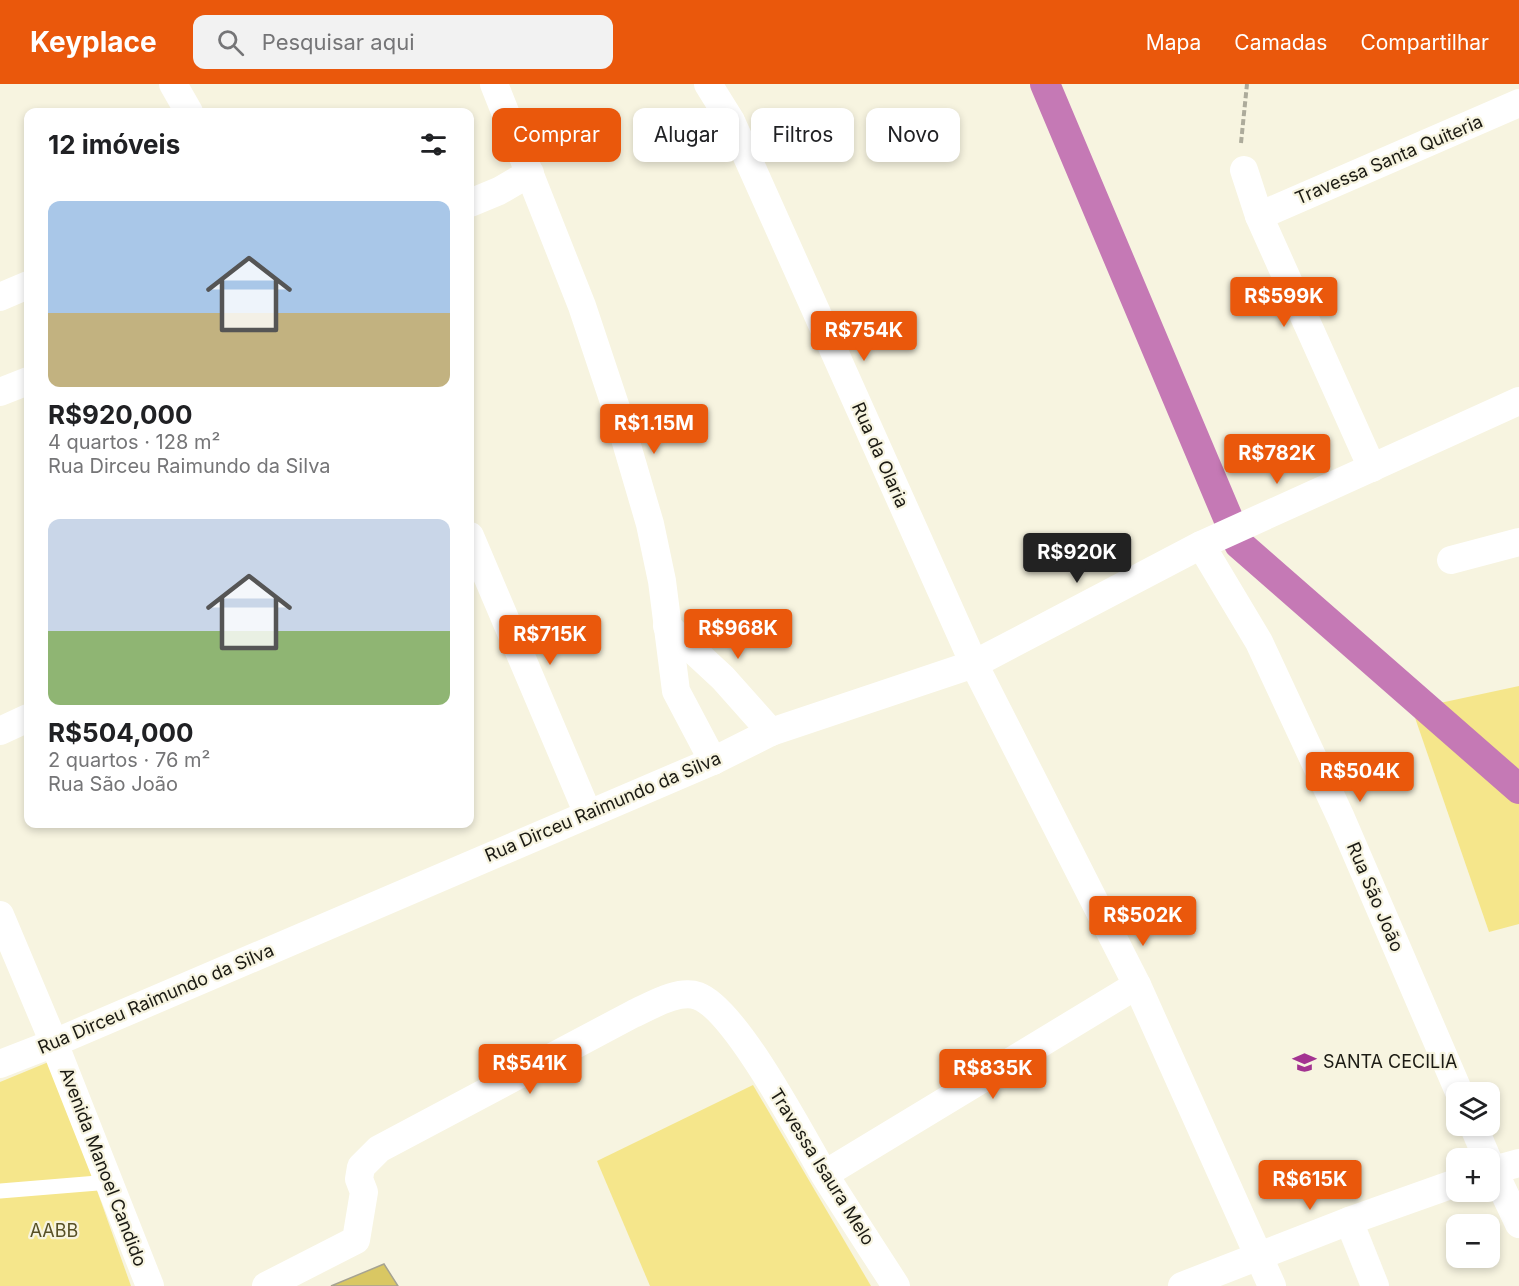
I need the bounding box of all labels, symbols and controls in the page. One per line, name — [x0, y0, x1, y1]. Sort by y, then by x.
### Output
search box — [193, 15, 613, 69]
text: Keyplace — [30, 25, 157, 59]
icon: search — [214, 26, 247, 59]
text: Pesquisar aqui — [262, 29, 415, 55]
text: Mapa — [1146, 30, 1201, 55]
text: Camadas — [1234, 30, 1327, 55]
text: Compartilhar — [1360, 30, 1489, 55]
chip: Comprar — [492, 108, 621, 162]
chip: Alugar — [633, 108, 739, 162]
chip: Filtros — [751, 108, 854, 162]
chip: Novo — [866, 108, 960, 162]
street label: Travessa Santa Quiteria — [1292, 110, 1486, 209]
icon: filters — [417, 128, 450, 161]
text: 12 imóveis — [48, 129, 180, 160]
icon: home — [195, 240, 303, 348]
pin: R$599K — [1235, 277, 1333, 328]
text: R$599K — [1244, 284, 1324, 308]
pin: R$754K — [815, 311, 913, 362]
text: R$754K — [825, 318, 903, 342]
text: R$920,000 — [48, 399, 193, 430]
street label: Rua da Olaria — [848, 399, 913, 511]
pin: R$1.15M — [599, 404, 709, 455]
text: R$1.15M — [614, 411, 694, 435]
text: 4 quartos · 128 m² — [48, 430, 220, 454]
pin: R$782K — [1228, 434, 1326, 485]
text: R$782K — [1238, 441, 1316, 465]
text: Rua Dirceu Raimundo da Silva — [48, 454, 331, 478]
pin: R$920K — [1028, 533, 1126, 584]
text: R$920K — [1037, 540, 1117, 564]
icon: home — [195, 558, 303, 666]
pin: R$968K — [689, 609, 787, 660]
pin: R$715K — [501, 615, 599, 666]
text: R$968K — [698, 616, 778, 640]
text: R$715K — [513, 622, 587, 646]
text: R$504,000 — [48, 717, 193, 748]
street label: Rua Dirceu Raimundo da Silva — [482, 747, 724, 866]
text: 2 quartos · 76 m² — [48, 748, 210, 772]
pin: R$504K — [1311, 752, 1409, 803]
text: R$504K — [1320, 759, 1400, 783]
text: Rua São João — [48, 772, 178, 796]
street label: Rua São João — [1343, 839, 1408, 955]
pin: R$502K — [1094, 896, 1192, 947]
text: R$502K — [1103, 903, 1183, 927]
street label: Rua Dirceu Raimundo da Silva — [35, 939, 277, 1058]
pin: R$541K — [481, 1044, 579, 1095]
pin: R$835K — [944, 1049, 1042, 1100]
school or university icon: SANTA CECILIA — [1292, 1049, 1318, 1075]
text: R$541K — [493, 1051, 567, 1075]
place label: SANTA CECILIA — [1323, 1051, 1457, 1072]
text: R$835K — [953, 1056, 1033, 1080]
street label: Avenida Manoel Candido — [56, 1064, 151, 1269]
map controls — [1446, 1082, 1500, 1268]
button: layers — [1446, 1082, 1500, 1136]
street label: Travessa Isaura Melo — [766, 1085, 879, 1249]
button: + — [1446, 1148, 1500, 1202]
pin: R$615K — [1261, 1160, 1359, 1211]
text: R$615K — [1272, 1167, 1348, 1191]
button: − — [1446, 1214, 1500, 1268]
park label: AABB — [30, 1220, 78, 1241]

